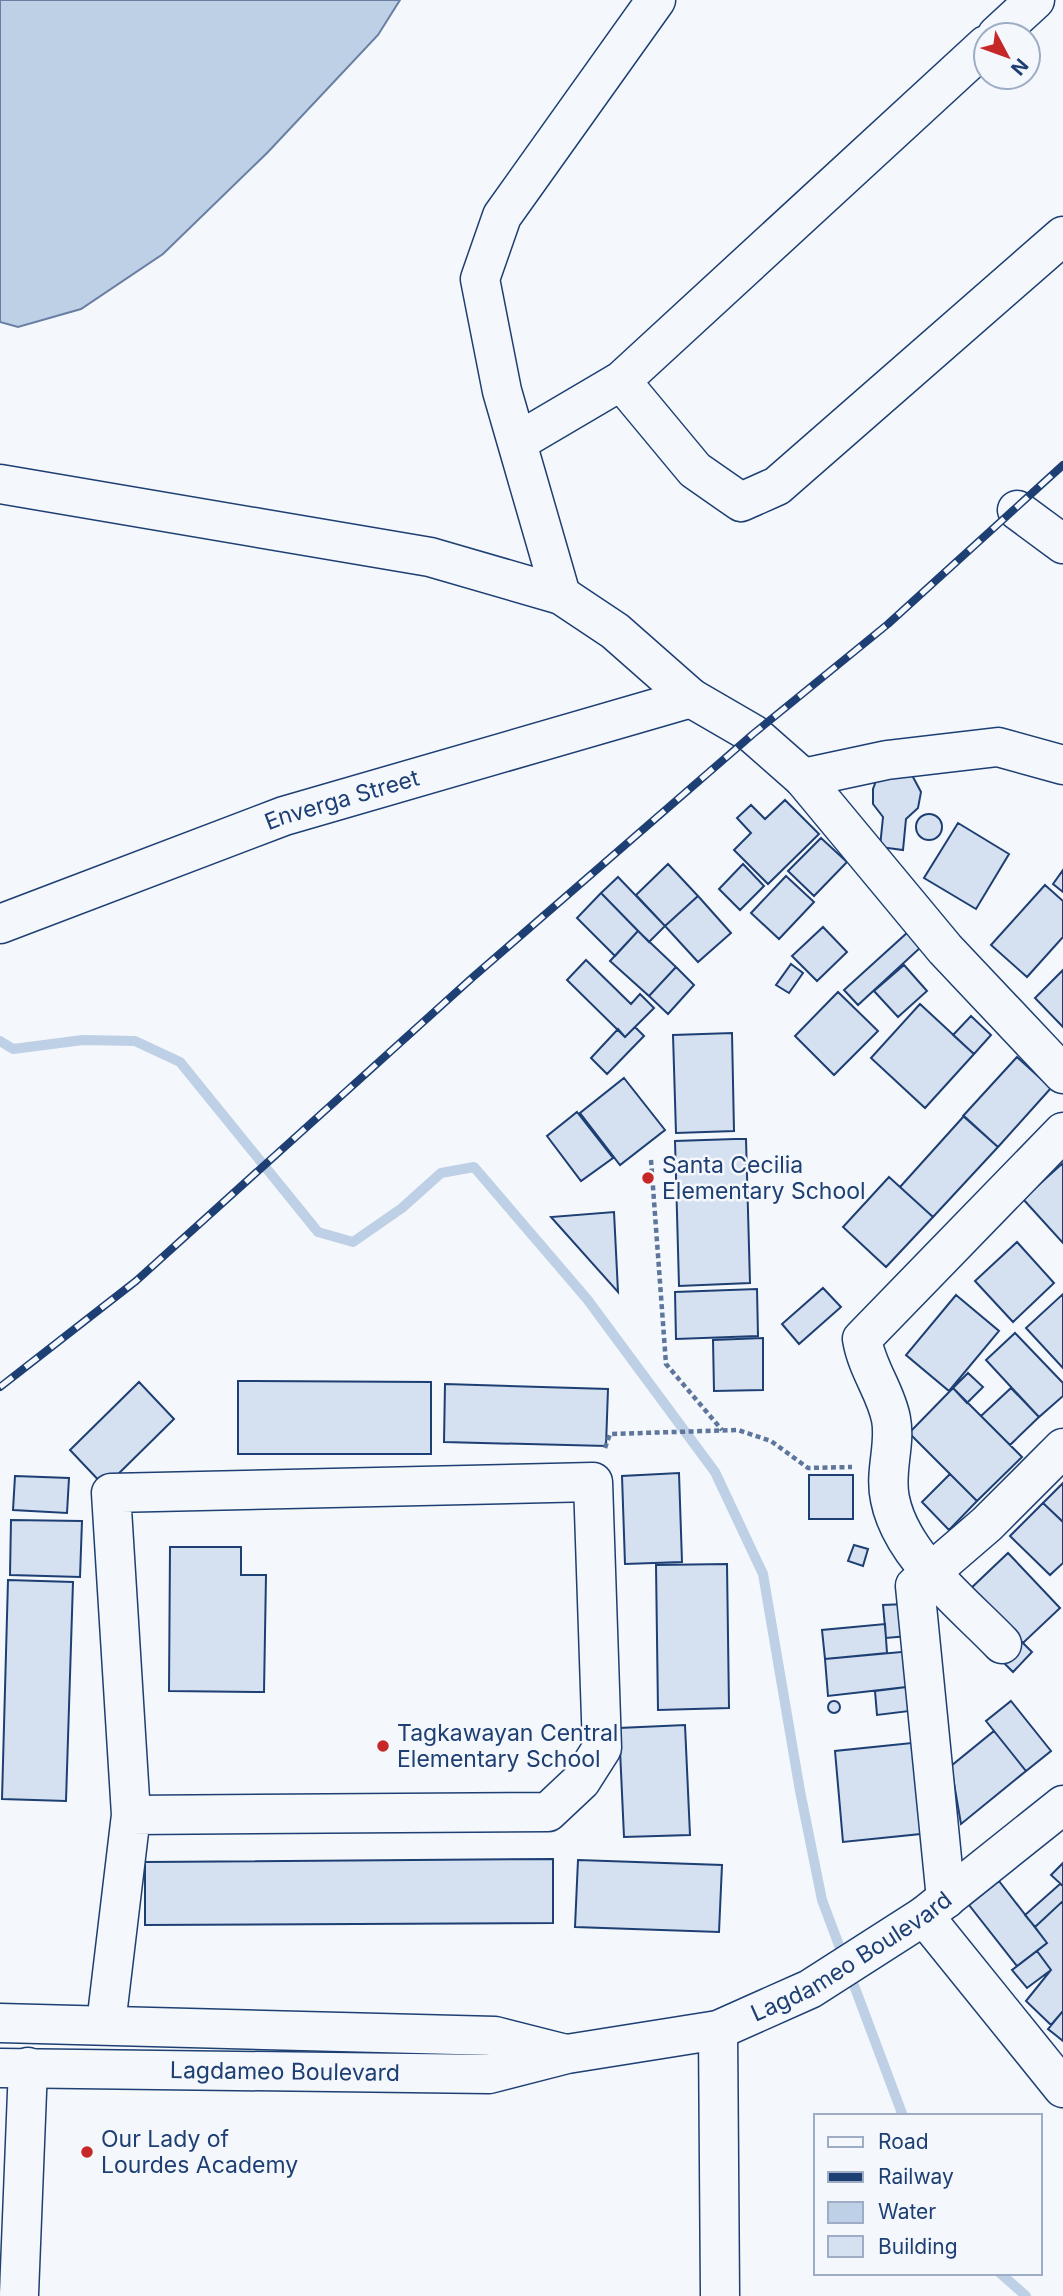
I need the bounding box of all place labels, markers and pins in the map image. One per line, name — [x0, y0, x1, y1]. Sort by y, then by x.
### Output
place label: Santa Cecilia Elementary School — [662, 1151, 866, 1205]
marker: Santa Cecilia Elementary School — [640, 1170, 656, 1186]
place label: Tagkawayan Central Elementary School — [397, 1719, 618, 1773]
marker: Tagkawayan Central Elementary School — [375, 1738, 391, 1754]
place label: Our Lady of Lourdes Academy — [101, 2125, 298, 2179]
marker: Our Lady of Lourdes Academy — [79, 2144, 95, 2160]

